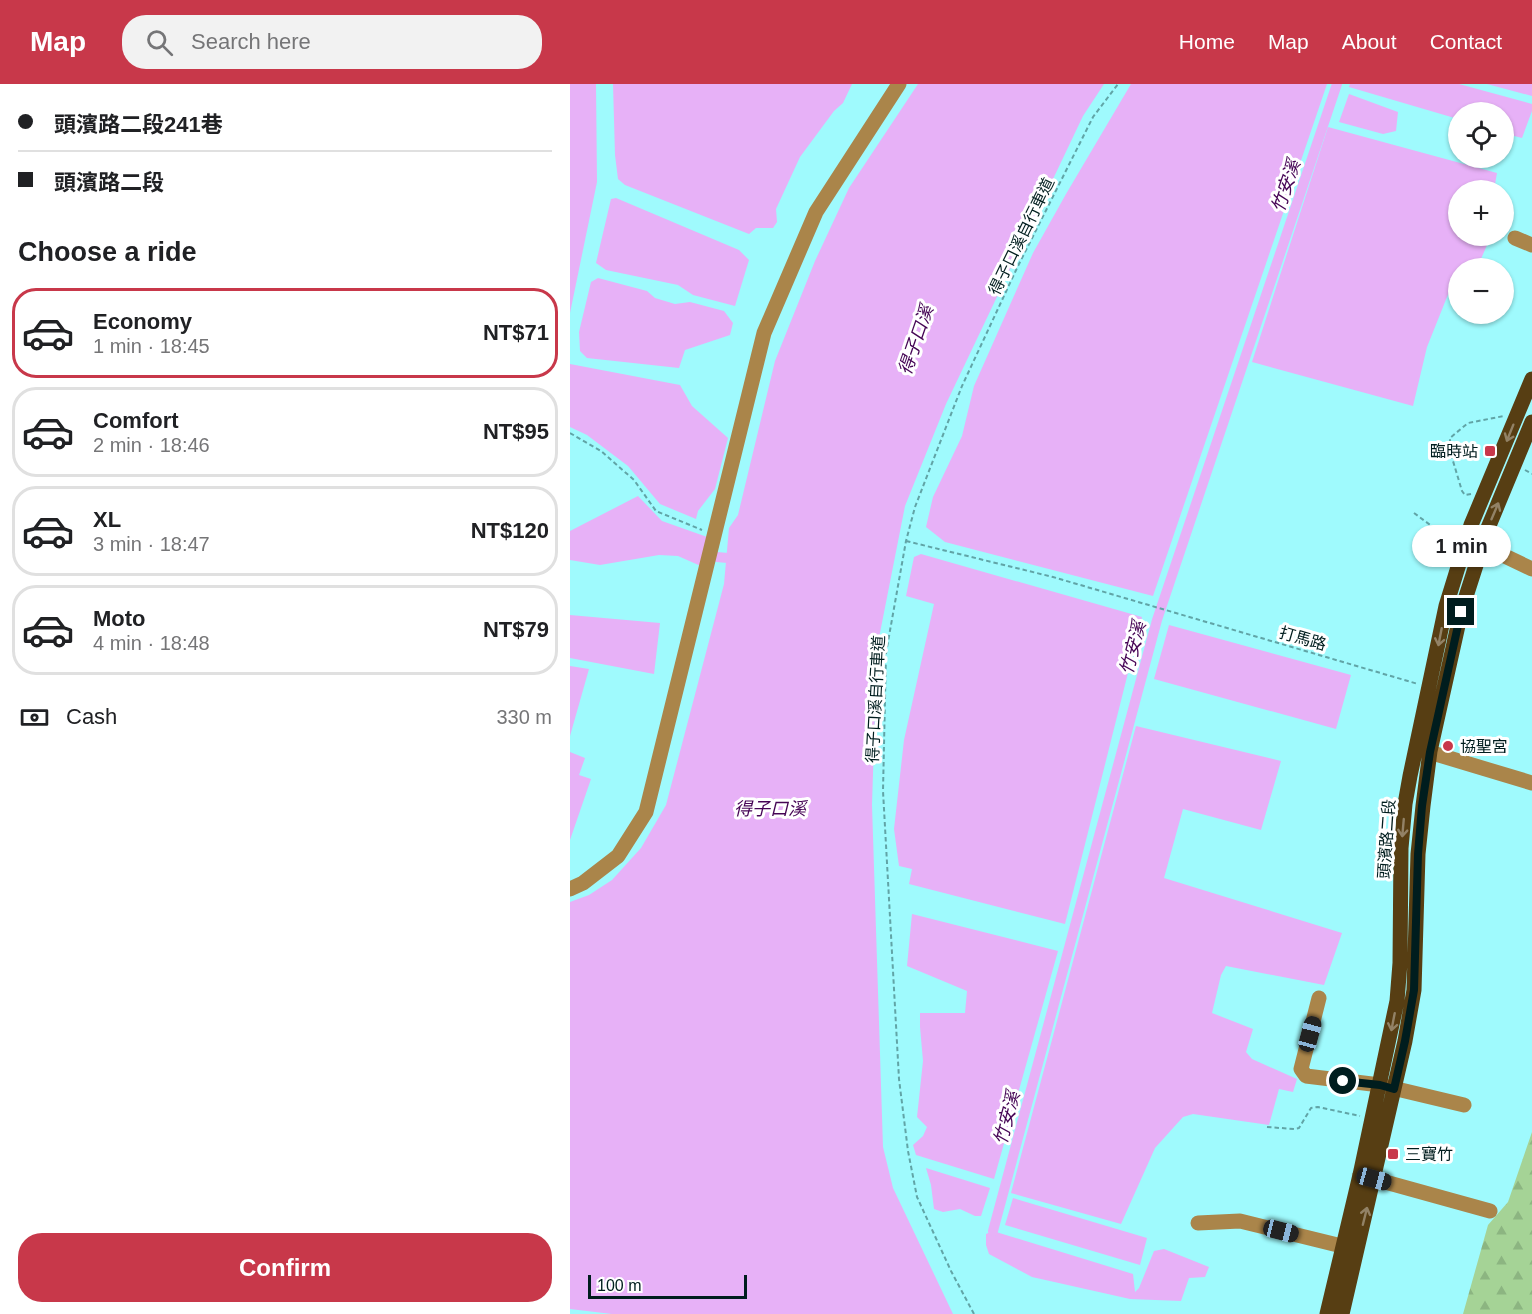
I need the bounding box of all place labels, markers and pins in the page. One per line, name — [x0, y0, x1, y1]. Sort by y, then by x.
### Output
place label: 臨時站 — [1430, 443, 1478, 460]
marker: 臨時站 — [1483, 444, 1497, 458]
place label: 協聖宮 — [1460, 738, 1508, 755]
marker: 協聖宮 — [1441, 739, 1455, 753]
place label: 三寶竹 — [1405, 1145, 1453, 1163]
marker: 三寶竹 — [1386, 1147, 1400, 1161]

